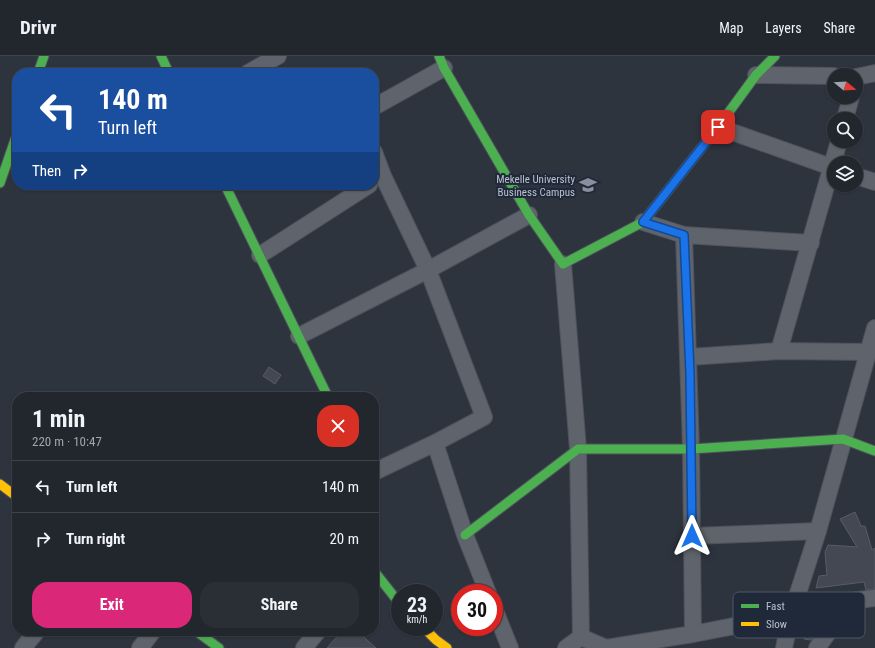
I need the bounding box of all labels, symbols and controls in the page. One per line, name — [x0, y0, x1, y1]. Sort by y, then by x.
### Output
text: Drivr — [20, 16, 57, 39]
text: Map — [719, 20, 743, 36]
text: Layers — [765, 20, 802, 36]
text: Share — [824, 20, 855, 36]
north arrow — [827, 68, 863, 104]
map controls — [827, 68, 863, 192]
text: 140 m — [98, 83, 168, 116]
icon: left — [32, 84, 84, 136]
pin — [701, 110, 735, 144]
button: search — [827, 112, 863, 148]
icon: arrive — [707, 116, 729, 138]
text: Turn left — [98, 117, 157, 138]
button: layers — [827, 156, 863, 192]
icon: right — [69, 160, 91, 182]
text: Then — [32, 162, 61, 180]
place label: Mekelle University Business Campus — [496, 173, 575, 199]
school or university icon: Mekelle University Business Campus — [578, 175, 598, 195]
text: 1 min — [32, 405, 85, 433]
button: close — [317, 405, 359, 447]
text: 220 m · 10:47 — [32, 434, 102, 449]
icon: left — [32, 476, 54, 498]
text: Turn left — [66, 478, 117, 496]
text: 140 m — [322, 478, 359, 496]
position arrow — [671, 515, 713, 557]
icon: right — [32, 528, 54, 550]
text: Turn right — [66, 530, 125, 548]
text: 20 m — [329, 530, 359, 548]
button: Exit — [32, 582, 192, 628]
button: Share — [200, 582, 359, 628]
speed limit sign: 30 — [451, 584, 503, 636]
legend — [733, 592, 865, 638]
text: 23 — [407, 593, 427, 617]
text: Fast — [766, 600, 785, 613]
text: km/h — [407, 614, 427, 625]
text: Slow — [766, 618, 787, 631]

